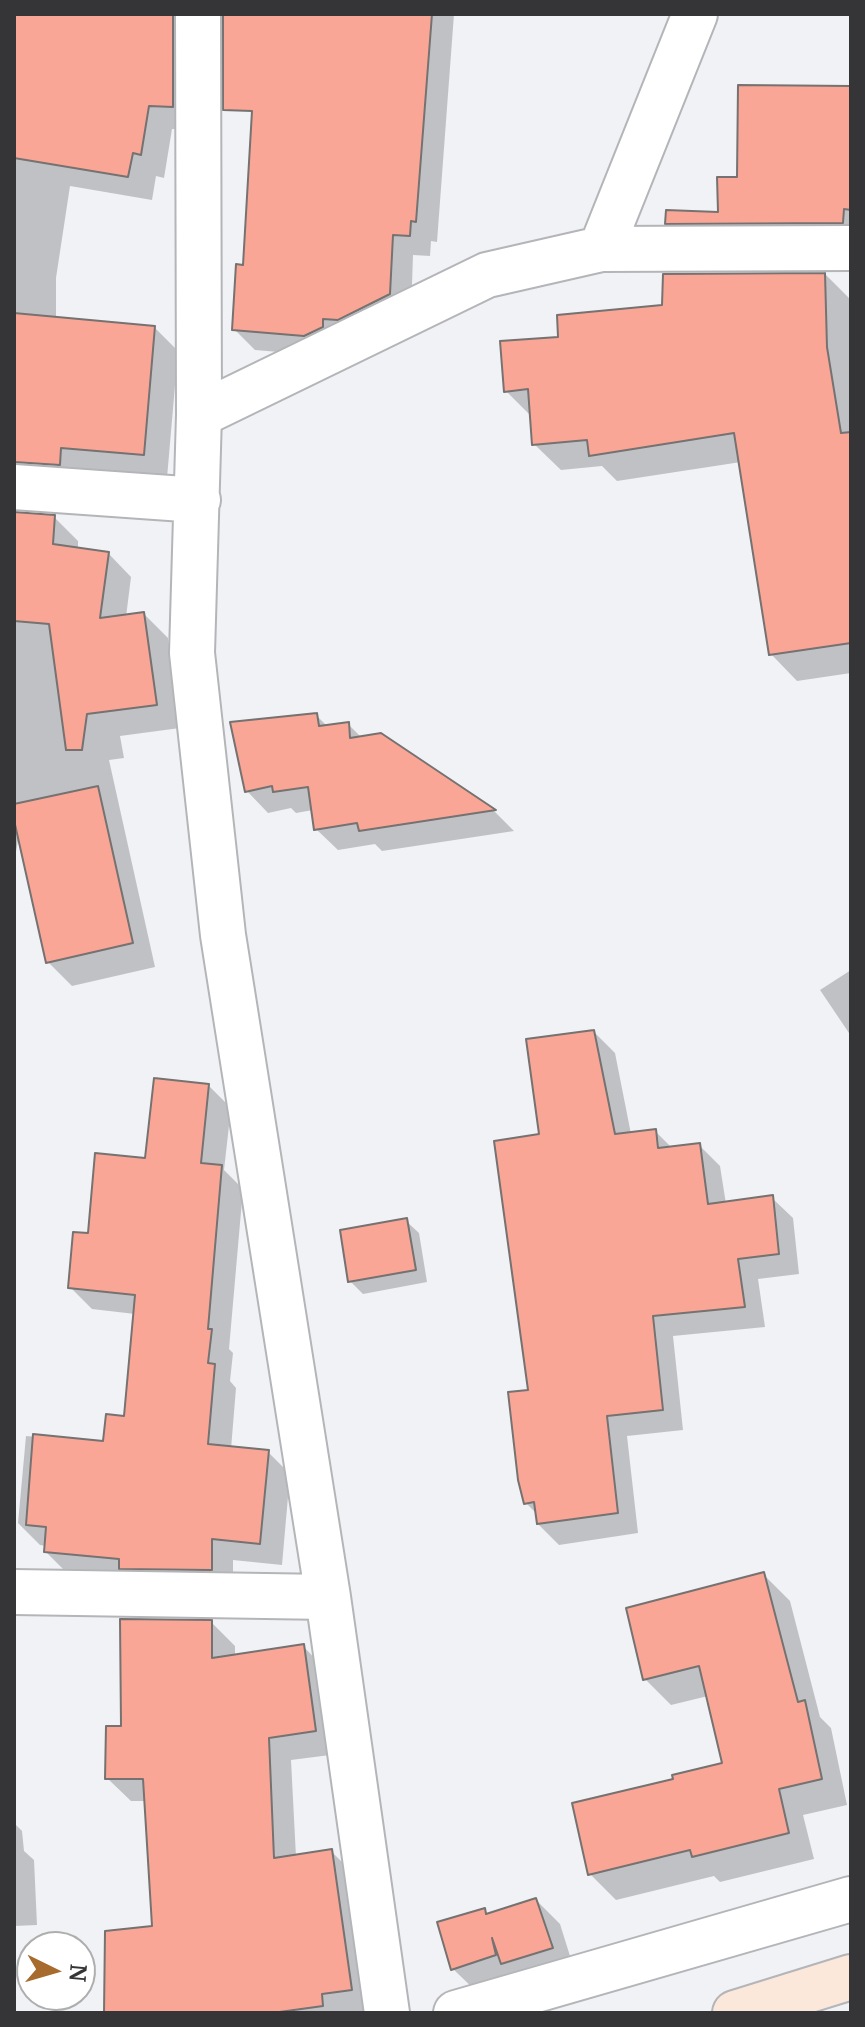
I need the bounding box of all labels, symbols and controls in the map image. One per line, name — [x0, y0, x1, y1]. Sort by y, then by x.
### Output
north arrow — [16, 1931, 96, 2011]
text: N — [63, 1963, 93, 1983]

